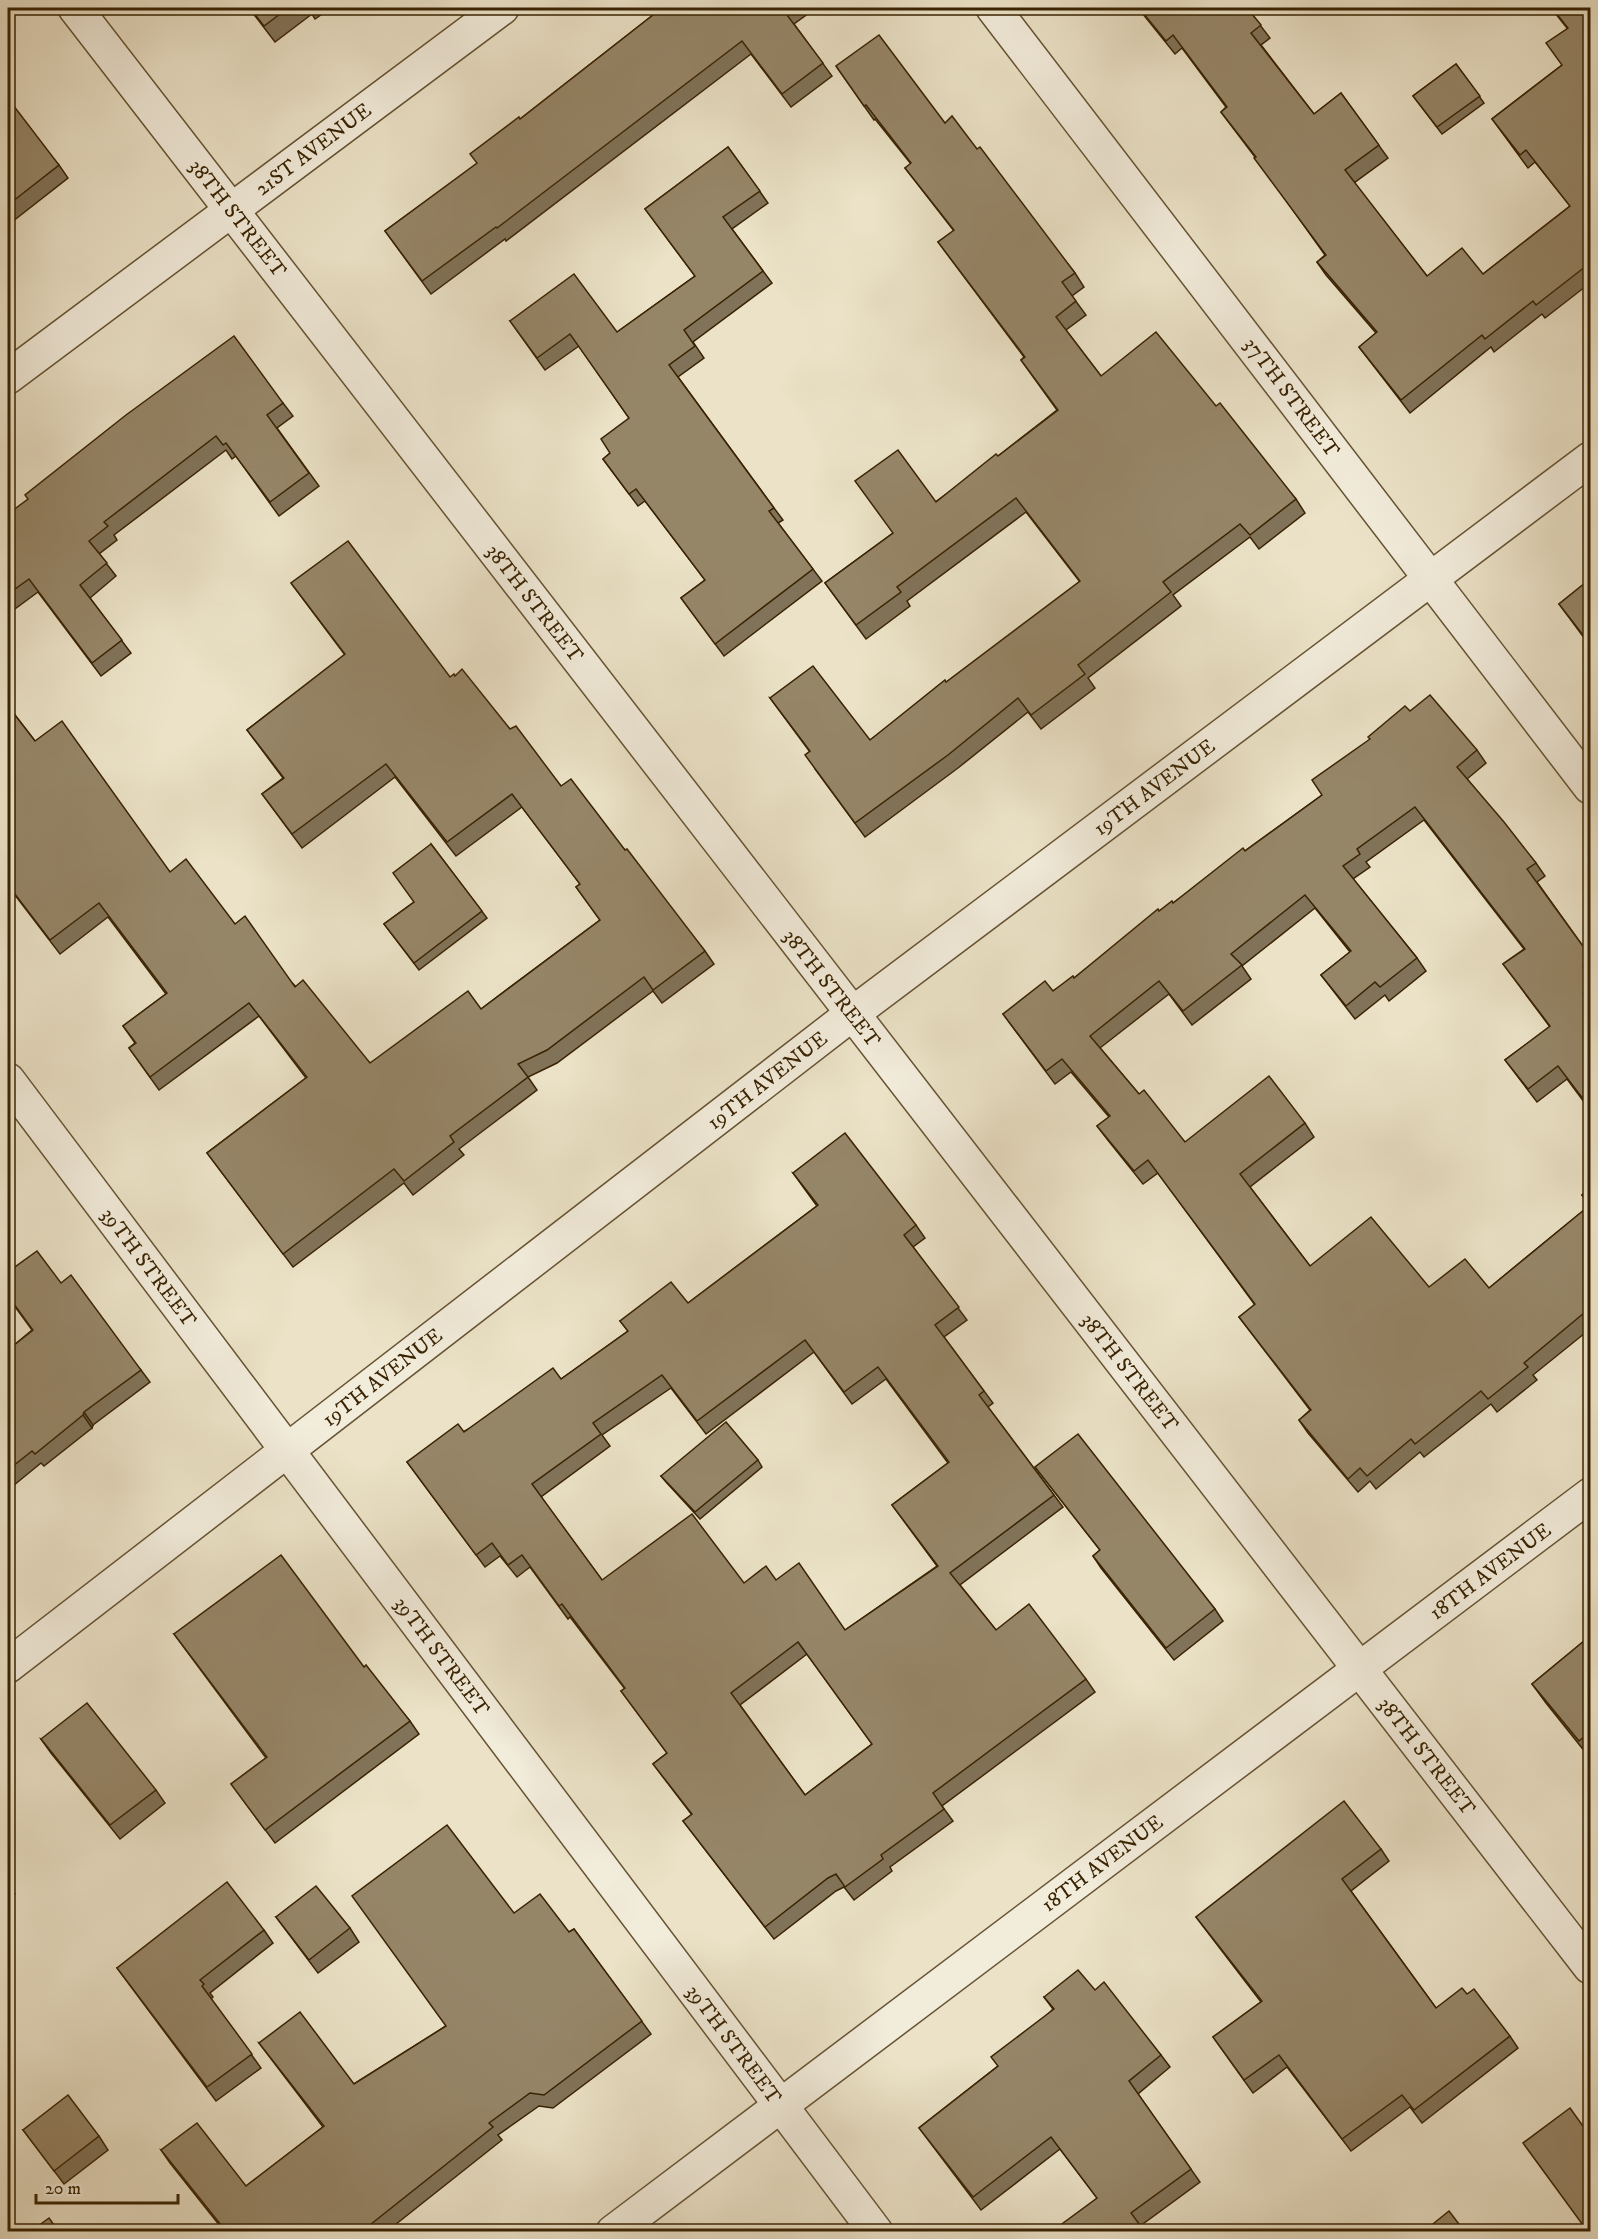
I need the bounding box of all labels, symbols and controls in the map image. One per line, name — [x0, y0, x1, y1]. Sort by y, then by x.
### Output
street label: 21ST AVENUE — [250, 98, 377, 202]
street label: 38TH STREET — [183, 154, 292, 283]
street label: 37TH STREET — [1238, 332, 1345, 463]
street label: 38TH STREET — [480, 539, 589, 668]
street label: 19TH AVENUE — [1089, 734, 1221, 842]
street label: 38TH STREET — [777, 924, 886, 1053]
street label: 19TH AVENUE — [702, 1026, 833, 1136]
street label: 39TH STREET — [95, 1203, 202, 1333]
street label: 38TH STREET — [1075, 1308, 1184, 1437]
street label: 19TH AVENUE — [317, 1323, 448, 1433]
street label: 18TH AVENUE — [1425, 1518, 1557, 1626]
street label: 39TH STREET — [388, 1592, 495, 1722]
street label: 38TH STREET — [1372, 1692, 1481, 1821]
street label: 18TH AVENUE — [1037, 1810, 1169, 1918]
street label: 39TH STREET — [680, 1980, 787, 2110]
scale bar — [36, 2167, 178, 2205]
text: 20 m — [45, 2178, 81, 2200]

